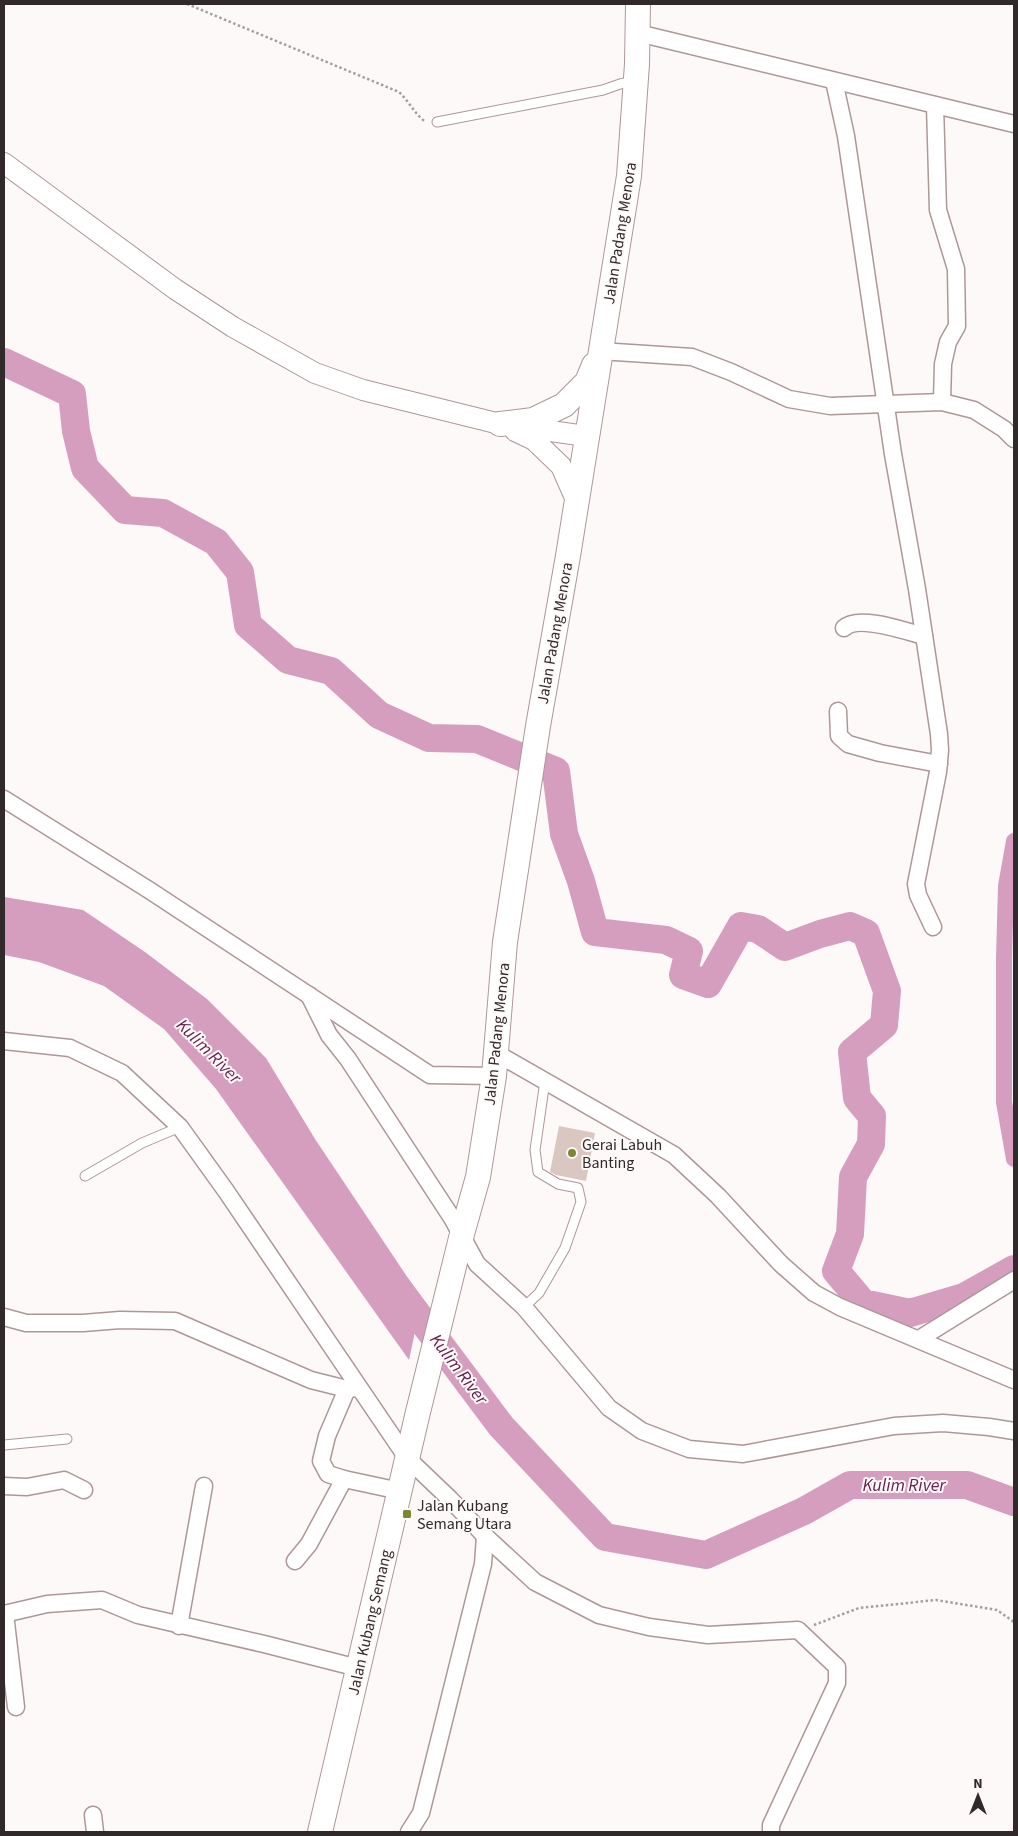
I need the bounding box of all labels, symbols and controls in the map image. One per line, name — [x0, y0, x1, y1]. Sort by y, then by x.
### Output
street label: Jalan Padang Menora — [598, 161, 642, 306]
street label: Jalan Padang Menora — [532, 561, 578, 706]
street label: Jalan Padang Menora — [479, 962, 515, 1107]
water label: Kulim River — [171, 1013, 247, 1090]
place label: Gerai Labuh Banting — [582, 1134, 662, 1174]
marker: Gerai Labuh Banting — [566, 1147, 578, 1159]
water label: Kulim River — [424, 1329, 494, 1411]
water label: Kulim River — [863, 1473, 946, 1498]
place label: Jalan Kubang Semang Utara — [417, 1495, 512, 1535]
marker: Jalan Kubang Semang Utara — [401, 1508, 413, 1520]
street label: Jalan Kubang Semang — [343, 1547, 397, 1697]
north arrow — [953, 1771, 1003, 1821]
text: N — [973, 1774, 983, 1794]

